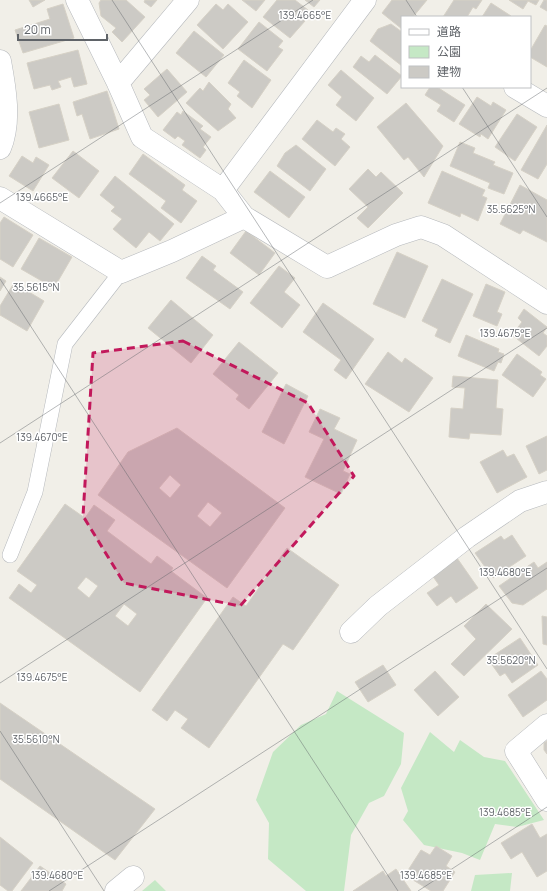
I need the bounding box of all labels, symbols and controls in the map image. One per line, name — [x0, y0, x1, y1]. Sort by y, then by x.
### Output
text: 139.4665°E — [279, 8, 331, 22]
scale bar — [18, 16, 107, 42]
legend — [401, 16, 531, 88]
text: 20 m — [24, 21, 51, 38]
text: 道路 — [437, 23, 461, 40]
text: 公園 — [437, 43, 461, 60]
text: 建物 — [437, 63, 461, 80]
text: 139.4665°E — [16, 190, 68, 204]
text: 35.5625°N — [487, 202, 535, 216]
text: 35.5615°N — [13, 280, 59, 294]
text: 139.4675°E — [479, 326, 531, 340]
text: 139.4670°E — [16, 430, 68, 444]
text: 139.4680°E — [479, 565, 531, 579]
text: 35.5620°N — [487, 653, 536, 667]
text: 139.4675°E — [16, 670, 68, 684]
text: 35.5610°N — [12, 732, 60, 746]
text: 139.4685°E — [479, 805, 531, 819]
text: 139.4680°E — [31, 868, 83, 882]
text: 139.4685°E — [400, 868, 452, 882]

